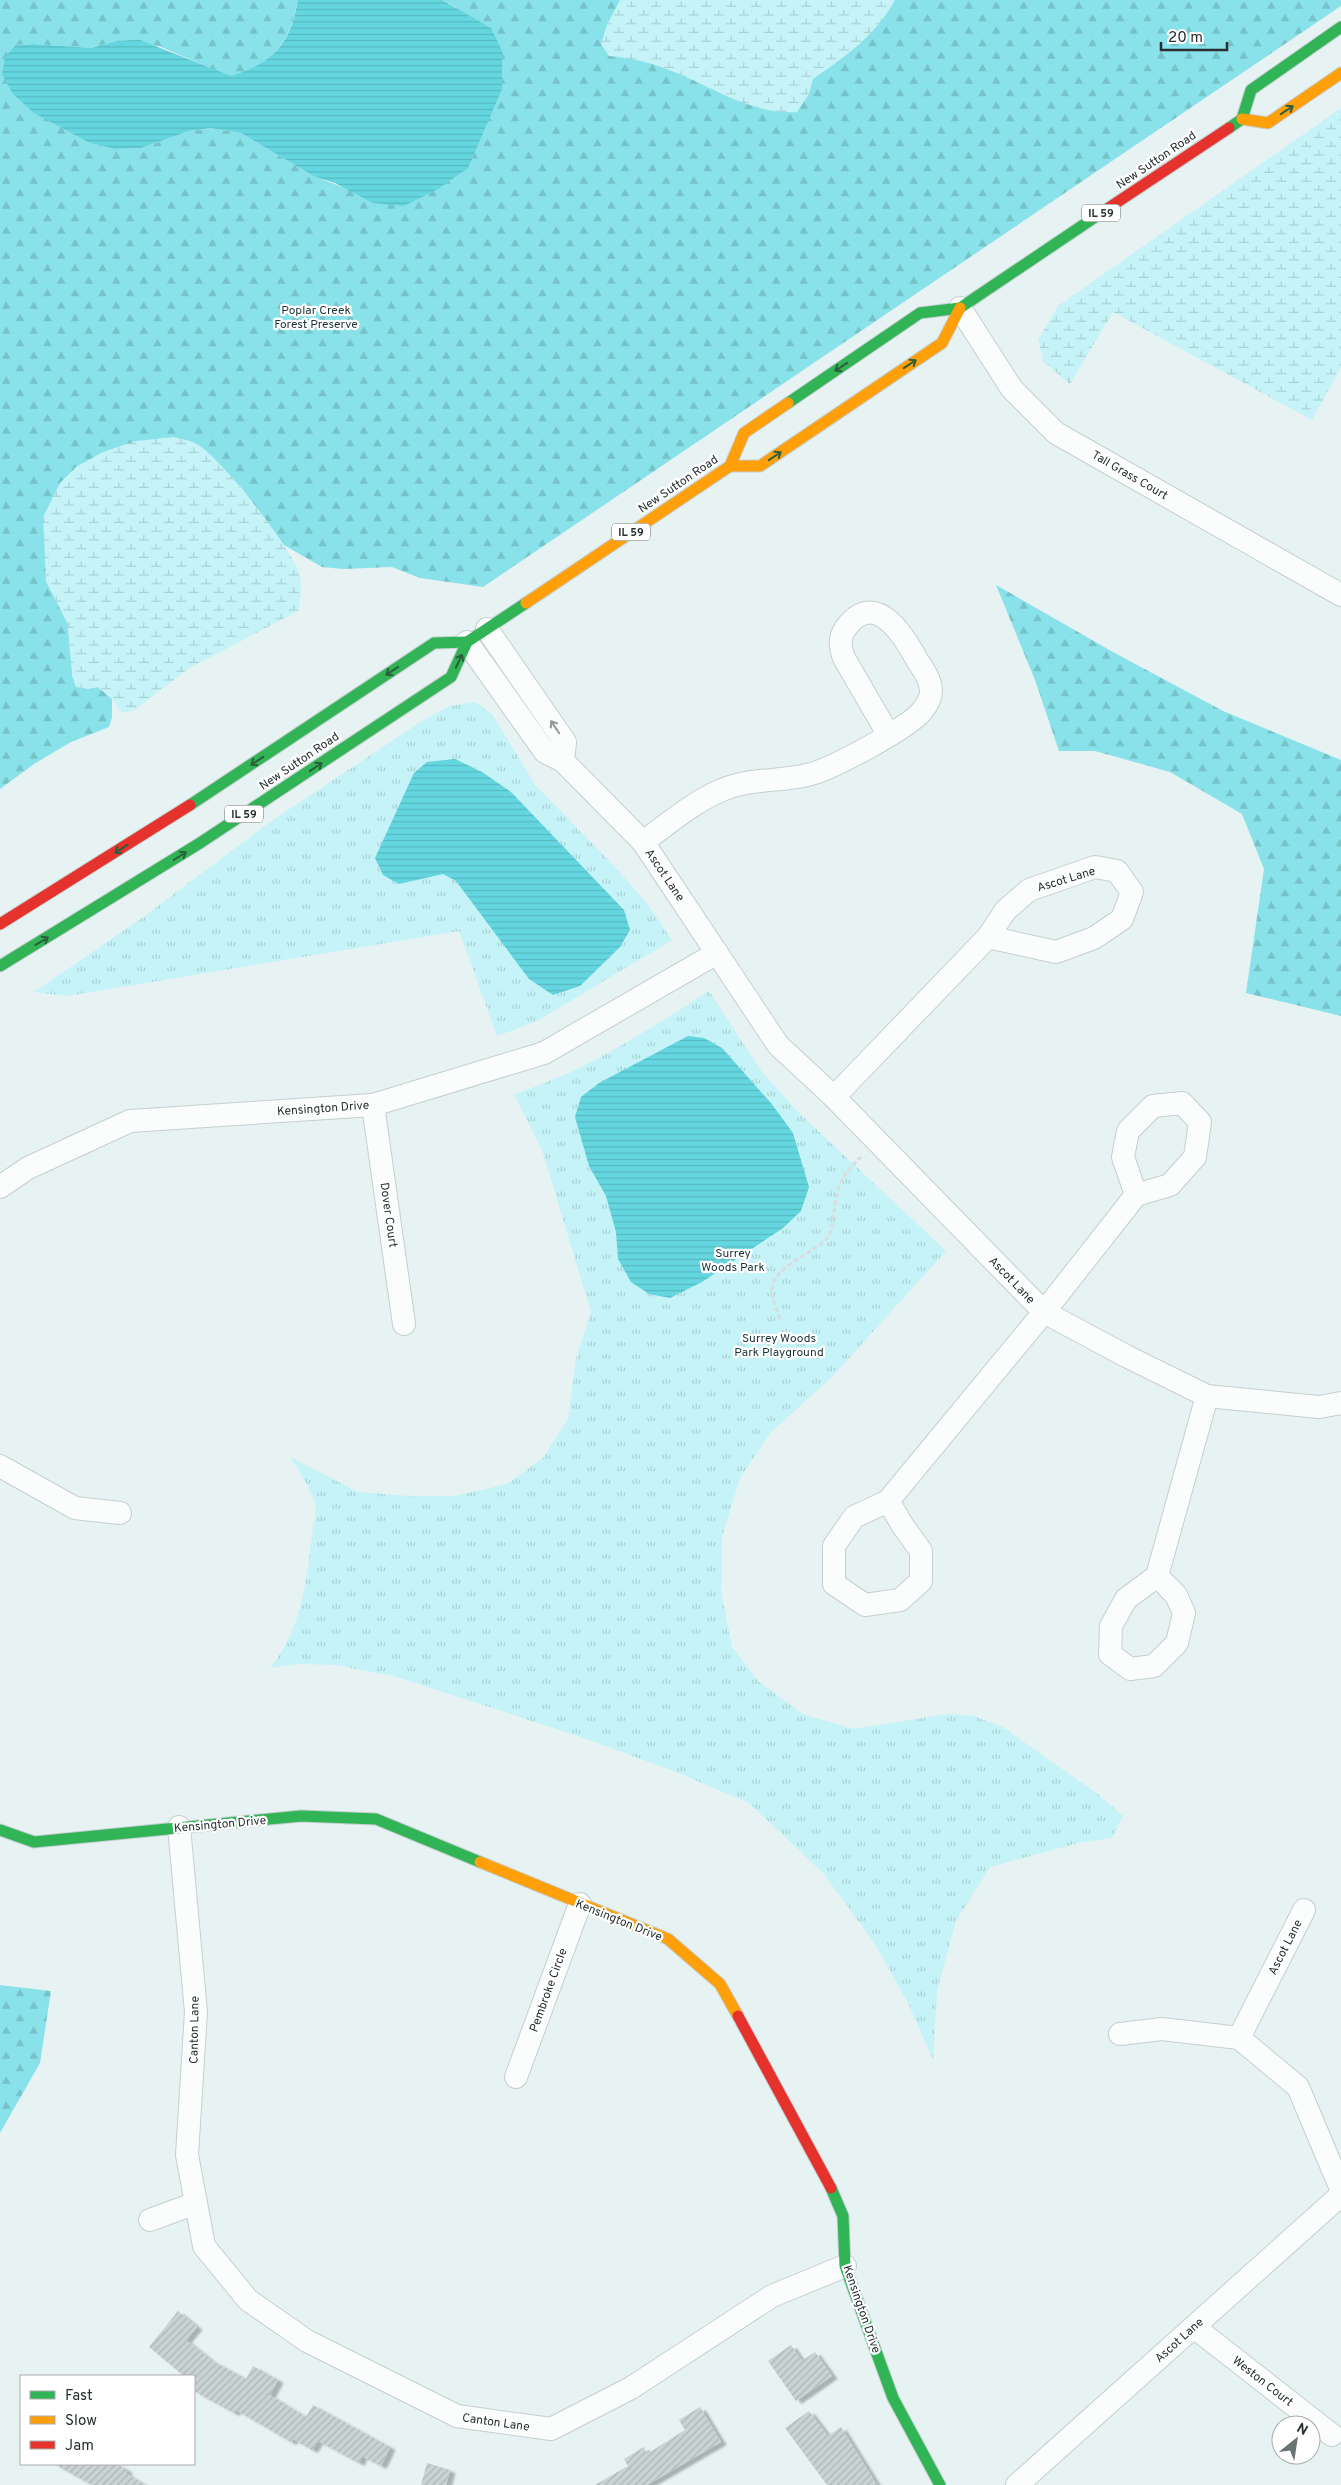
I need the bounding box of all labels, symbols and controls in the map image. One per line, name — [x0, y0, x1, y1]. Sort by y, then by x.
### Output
scale bar — [1161, 20, 1227, 52]
text: 20 m — [1168, 29, 1203, 48]
one-way arrow — [1280, 105, 1294, 115]
street label: New Sutton Road — [1114, 128, 1200, 193]
road number: IL 59 — [1082, 204, 1120, 222]
park label: Poplar Creek Forest Preserve — [274, 303, 358, 333]
one-way arrow — [902, 359, 916, 369]
one-way arrow — [834, 362, 848, 372]
street label: Tall Grass Court — [1088, 448, 1171, 504]
one-way arrow — [768, 451, 782, 461]
street label: New Sutton Road — [636, 452, 722, 517]
road number: IL 59 — [612, 524, 650, 540]
one-way arrow — [454, 654, 464, 669]
one-way arrow — [385, 665, 399, 676]
one-way arrow — [550, 720, 560, 734]
street label: New Sutton Road — [257, 729, 343, 794]
one-way arrow — [250, 756, 264, 766]
one-way arrow — [309, 761, 323, 772]
road number: IL 59 — [225, 806, 263, 822]
one-way arrow — [114, 845, 128, 855]
street label: Ascot Lane — [641, 846, 688, 905]
one-way arrow — [173, 850, 187, 860]
street label: Ascot Lane — [1035, 864, 1097, 896]
one-way arrow — [34, 936, 48, 946]
street label: Kensington Drive — [276, 1098, 370, 1120]
street label: Dover Court — [376, 1182, 400, 1249]
park label: Surrey Woods Park — [701, 1246, 765, 1276]
street label: Ascot Lane — [985, 1253, 1038, 1308]
park label: Surrey Woods Park Playground — [734, 1331, 824, 1361]
street label: Kensington Drive — [173, 1813, 267, 1837]
street label: Kensington Drive — [573, 1896, 664, 1946]
street label: Ascot Lane — [1265, 1917, 1307, 1978]
street label: Pembroke Circle — [526, 1946, 572, 2034]
street label: Canton Lane — [186, 1996, 204, 2064]
street label: Kensington Drive — [838, 2263, 884, 2356]
street label: Ascot Lane — [1152, 2315, 1207, 2367]
street label: Weston Court — [1229, 2353, 1296, 2411]
legend — [20, 2375, 195, 2465]
text: Fast — [65, 2387, 93, 2406]
street label: Canton Lane — [461, 2410, 531, 2436]
text: Slow — [65, 2412, 97, 2431]
north arrow — [1271, 2415, 1321, 2465]
text: N — [1293, 2420, 1310, 2440]
text: Jam — [65, 2437, 94, 2456]

